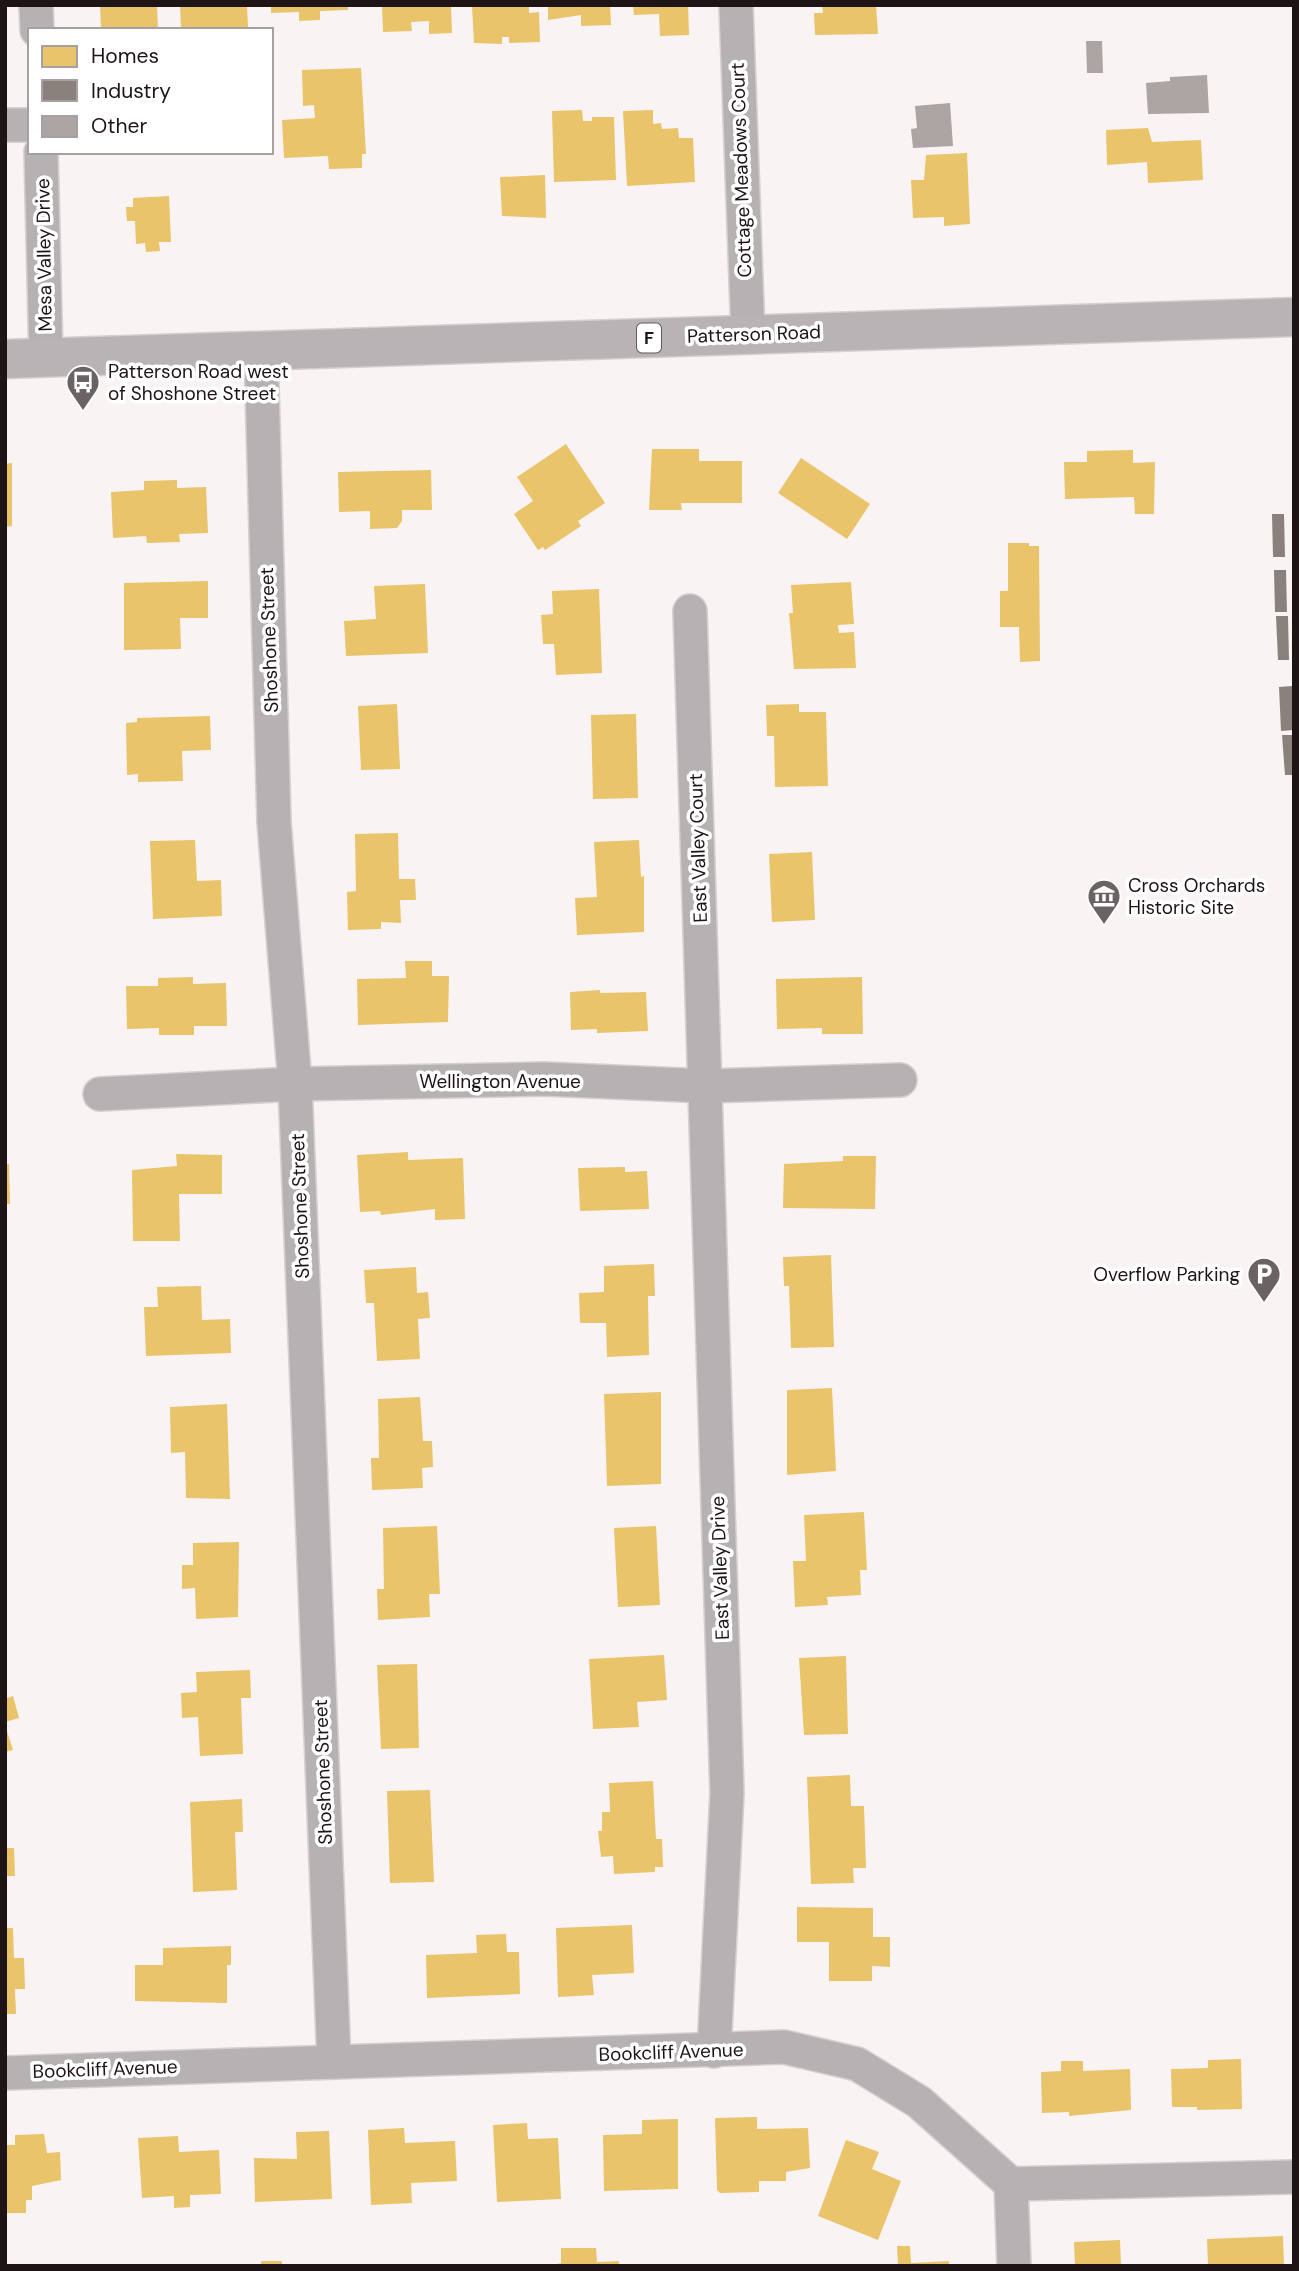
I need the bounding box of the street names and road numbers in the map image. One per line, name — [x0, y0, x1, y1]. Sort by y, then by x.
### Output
street label: Cottage Meadows Court — [725, 62, 757, 278]
street label: Mesa Valley Drive — [30, 178, 58, 332]
street label: Patterson Road — [687, 319, 821, 349]
road number: F — [637, 324, 661, 352]
street label: Shoshone Street — [254, 567, 284, 713]
street label: East Valley Court — [683, 773, 713, 923]
street label: Wellington Avenue — [419, 1069, 581, 1094]
street label: Shoshone Street — [285, 1133, 315, 1279]
street label: East Valley Drive — [705, 1496, 735, 1640]
street label: Shoshone Street — [308, 1699, 338, 1845]
street label: Bookcliff Avenue — [598, 2037, 744, 2067]
street label: Bookcliff Avenue — [32, 2054, 178, 2084]

